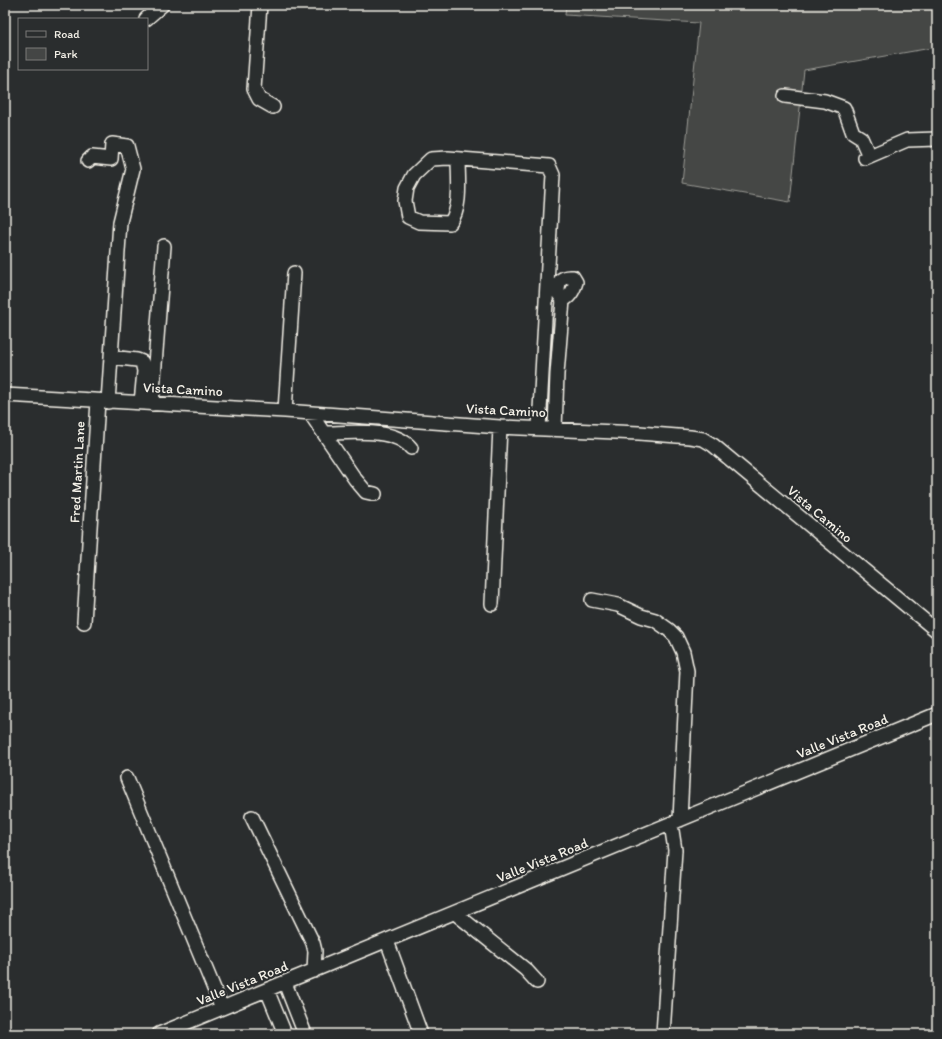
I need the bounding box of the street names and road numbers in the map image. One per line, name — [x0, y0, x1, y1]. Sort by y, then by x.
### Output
street label: Vista Camino — [143, 379, 223, 400]
street label: Vista Camino — [466, 400, 546, 421]
street label: Fred Martin Lane — [66, 420, 89, 523]
street label: Vista Camino — [784, 482, 856, 547]
street label: Valle Vista Road — [794, 710, 891, 763]
street label: Valle Vista Road — [494, 834, 591, 887]
street label: Valle Vista Road — [194, 957, 291, 1010]

